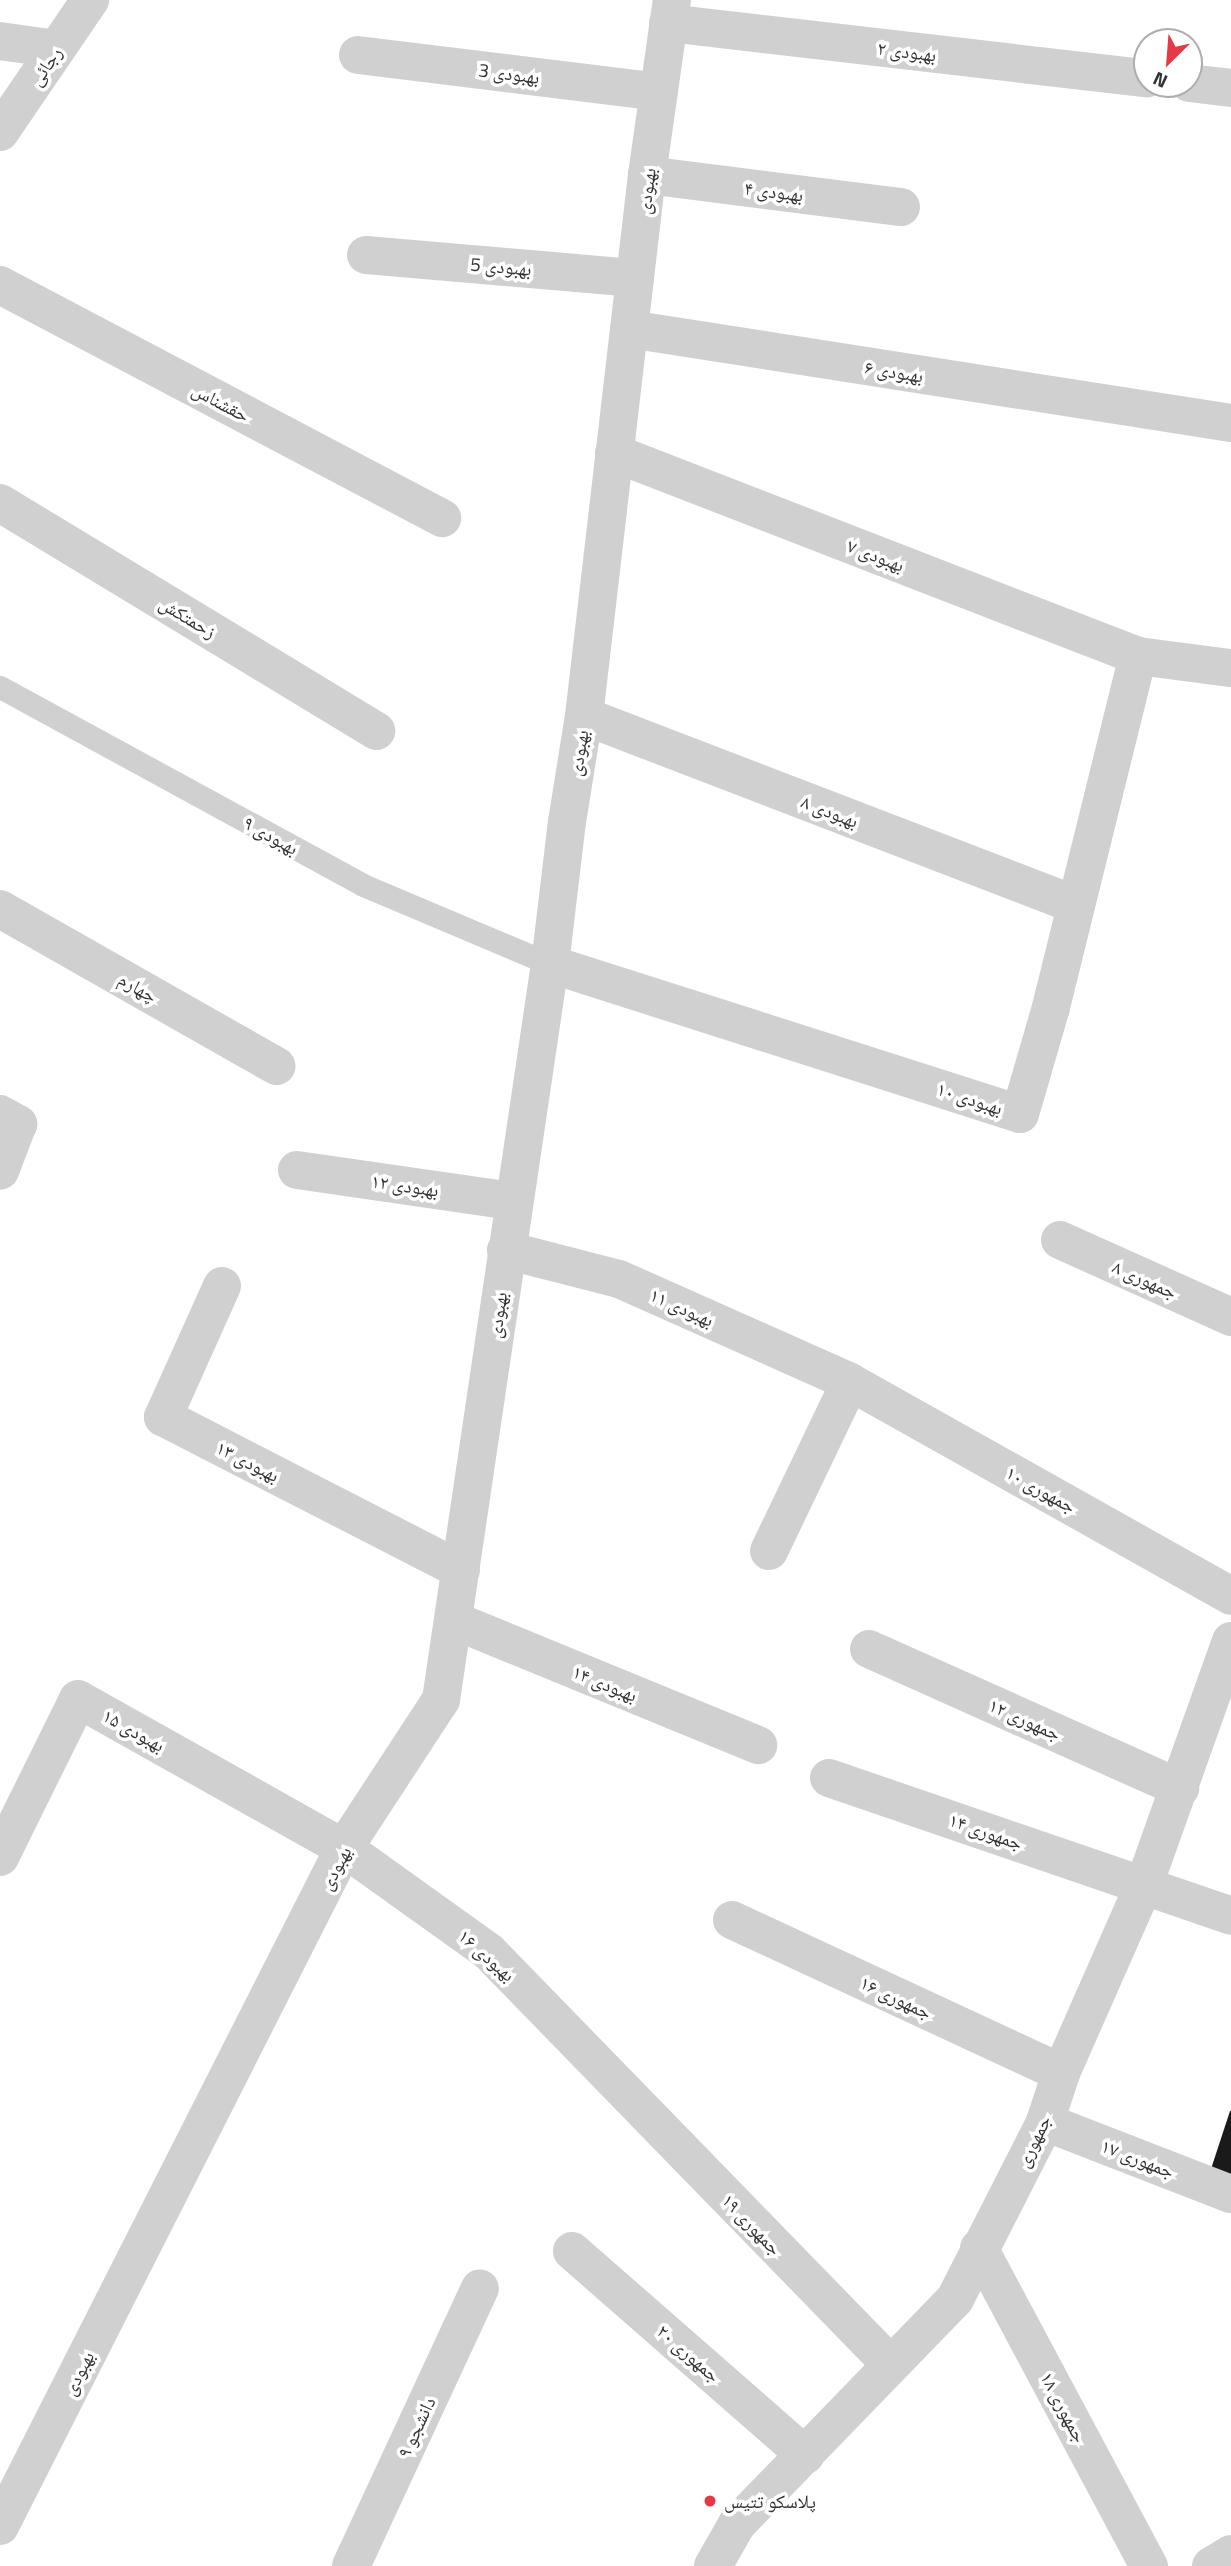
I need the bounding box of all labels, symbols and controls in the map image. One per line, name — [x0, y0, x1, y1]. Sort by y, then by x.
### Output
north arrow — [1133, 28, 1203, 98]
street label: بهبودی ۲ — [876, 36, 938, 66]
street label: رجائی — [24, 42, 66, 90]
street label: بهبودی 3 — [477, 58, 541, 88]
text: N — [1148, 65, 1172, 97]
street label: بهبودی — [632, 167, 660, 215]
street label: بهبودی ۴ — [743, 176, 805, 206]
street label: بهبودی 5 — [469, 252, 533, 280]
street label: بهبودی ۶ — [863, 355, 925, 387]
street label: حقشناس — [188, 377, 254, 427]
street label: بهبودی ۷ — [844, 534, 908, 576]
street label: زحمتکش — [155, 591, 221, 643]
street label: بهبودی — [563, 728, 593, 778]
street label: بهبودی ۸ — [798, 790, 862, 832]
street label: بهبودی ۹ — [240, 811, 302, 859]
street label: چهارم — [115, 967, 161, 1007]
street label: بهبودی ۱۰ — [934, 1077, 1006, 1119]
street label: بهبودی ۱۲ — [370, 1169, 440, 1201]
street label: جمهوری ۸ — [1109, 1255, 1181, 1303]
street label: بهبودی ۱۱ — [646, 1283, 718, 1331]
street label: بهبودی — [482, 1290, 512, 1340]
street label: بهبودی ۱۳ — [213, 1435, 283, 1487]
street label: جمهوری ۱۰ — [1002, 1461, 1080, 1517]
street label: بهبودی ۱۴ — [569, 1660, 641, 1706]
street label: جمهوری ۱۲ — [985, 1693, 1065, 1745]
street label: بهبودی ۱۵ — [99, 1704, 169, 1756]
street label: جمهوری ۱۴ — [946, 1808, 1026, 1854]
street label: بهبودی — [314, 1842, 356, 1894]
street label: بهبودی ۱۶ — [454, 1924, 520, 1986]
street label: جمهوری ۱۶ — [857, 1971, 935, 2023]
street label: جمهوری — [1011, 2111, 1055, 2171]
street label: جمهوری ۱۷ — [1098, 2134, 1178, 2182]
street label: جمهوری ۱۹ — [717, 2189, 787, 2259]
street label: جمهوری ۲۰ — [653, 2319, 725, 2387]
street label: بهبودی — [57, 2347, 99, 2399]
street label: جمهوری ۱۸ — [1036, 2368, 1092, 2446]
street label: دانشجو ۹ — [392, 2393, 440, 2461]
place label: پلاسکو تتیس — [724, 2490, 816, 2512]
marker: پلاسکو تتیس — [702, 2493, 718, 2509]

